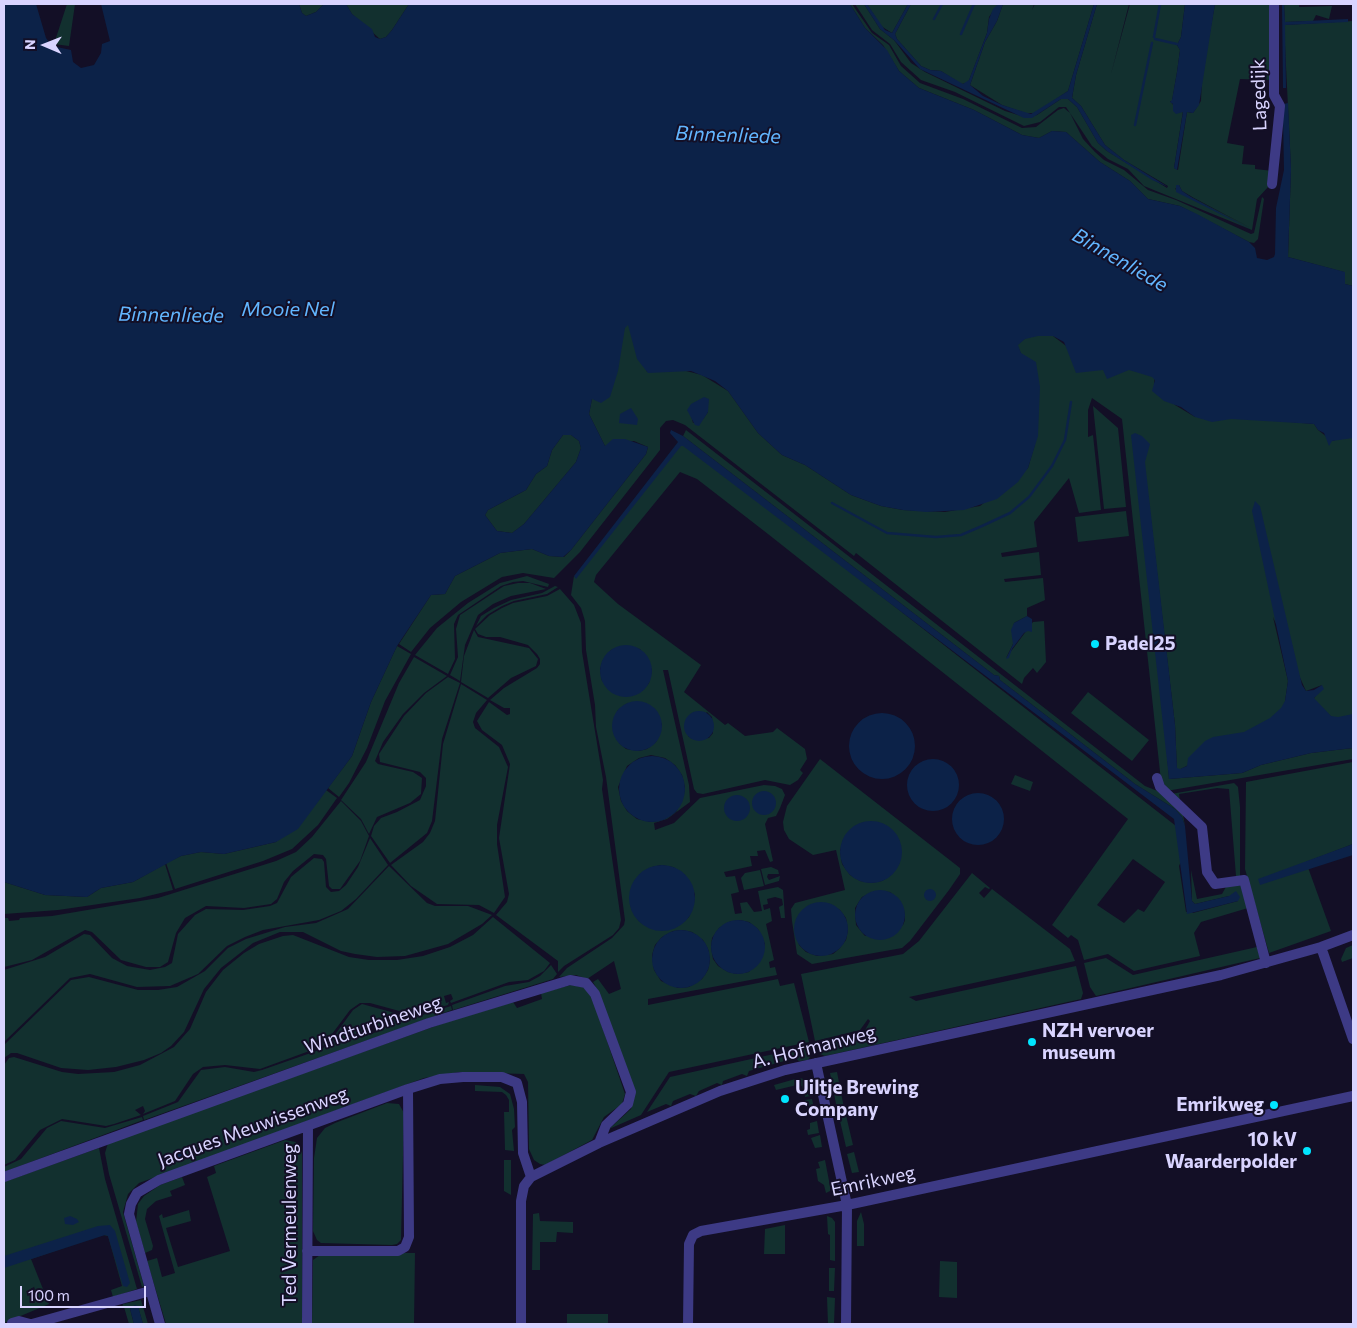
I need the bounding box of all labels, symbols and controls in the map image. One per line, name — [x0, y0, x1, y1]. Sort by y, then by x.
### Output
north arrow — [20, 20, 70, 70]
text: N — [21, 39, 38, 50]
street label: Lagedijk — [1246, 59, 1272, 131]
water label: Binnenliede — [675, 121, 781, 149]
water label: Binnenliede — [1068, 223, 1172, 297]
water label: Mooie Nel — [241, 297, 335, 321]
water label: Binnenliede — [118, 302, 224, 328]
place label: Padel25 — [1105, 633, 1176, 655]
marker: Padel25 — [1089, 638, 1101, 650]
street label: Windturbineweg — [301, 991, 445, 1059]
place label: NZH vervoer museum — [1042, 1020, 1154, 1064]
street label: A. Hofmanweg — [750, 1021, 878, 1073]
marker: NZH vervoer museum — [1026, 1036, 1038, 1048]
place label: Uiltje Brewing Company — [795, 1077, 919, 1121]
street label: Jacques Meuwissenweg — [155, 1082, 351, 1172]
marker: Uiltje Brewing Company — [779, 1093, 791, 1105]
place label: Emrikweg — [1176, 1094, 1264, 1116]
marker: Emrikweg — [1268, 1099, 1280, 1111]
place label: 10 kV Waarderpolder — [1165, 1129, 1297, 1173]
street label: Ted Vermeulenweg — [279, 1144, 301, 1306]
marker: 10 kV Waarderpolder — [1301, 1145, 1313, 1157]
street label: Emrikweg — [829, 1161, 917, 1201]
scale bar — [22, 1276, 149, 1308]
text: 100 m — [28, 1286, 70, 1304]

